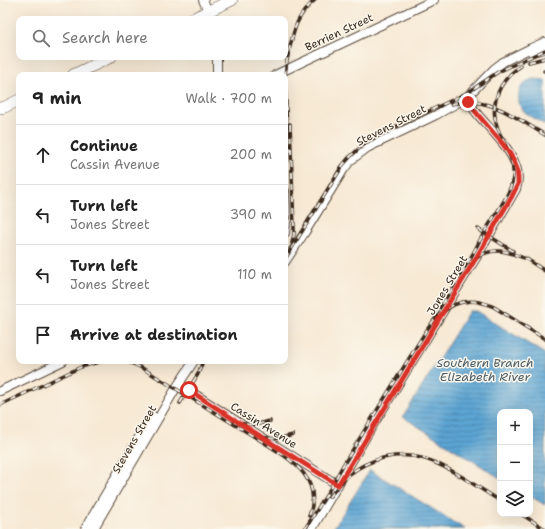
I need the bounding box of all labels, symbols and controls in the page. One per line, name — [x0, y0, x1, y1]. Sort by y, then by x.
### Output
street label: Berrien Street — [303, 10, 376, 55]
search box — [16, 16, 288, 60]
icon: search — [30, 27, 52, 49]
text: Search here — [62, 28, 148, 48]
text: 9 min — [32, 87, 82, 109]
text: Walk · 700 m — [186, 90, 272, 107]
route end — [459, 93, 477, 111]
street label: Stevens Street — [354, 101, 429, 150]
text: Continue — [70, 136, 138, 156]
icon: ahead — [32, 144, 54, 166]
text: 200 m — [230, 146, 272, 163]
text: Cassin Avenue — [70, 156, 160, 173]
text: Turn left — [70, 196, 138, 216]
icon: left — [32, 204, 54, 226]
text: 390 m — [230, 206, 272, 223]
text: Jones Street — [70, 216, 150, 233]
street label: Jones Street — [424, 252, 471, 318]
text: Turn left — [70, 256, 138, 276]
icon: left — [32, 264, 54, 286]
text: 110 m — [237, 266, 272, 283]
text: Jones Street — [70, 276, 150, 293]
icon: arrive — [32, 324, 54, 346]
text: Arrive at destination — [70, 325, 238, 345]
water label: Southern Branch Elizabeth River — [437, 355, 533, 385]
route start — [180, 381, 198, 399]
street label: Cassin Avenue — [228, 399, 300, 452]
street label: Stevens Street — [109, 402, 160, 476]
map controls — [497, 409, 533, 517]
button: + — [497, 409, 533, 445]
button: − — [497, 445, 533, 481]
button: layers — [497, 481, 533, 517]

